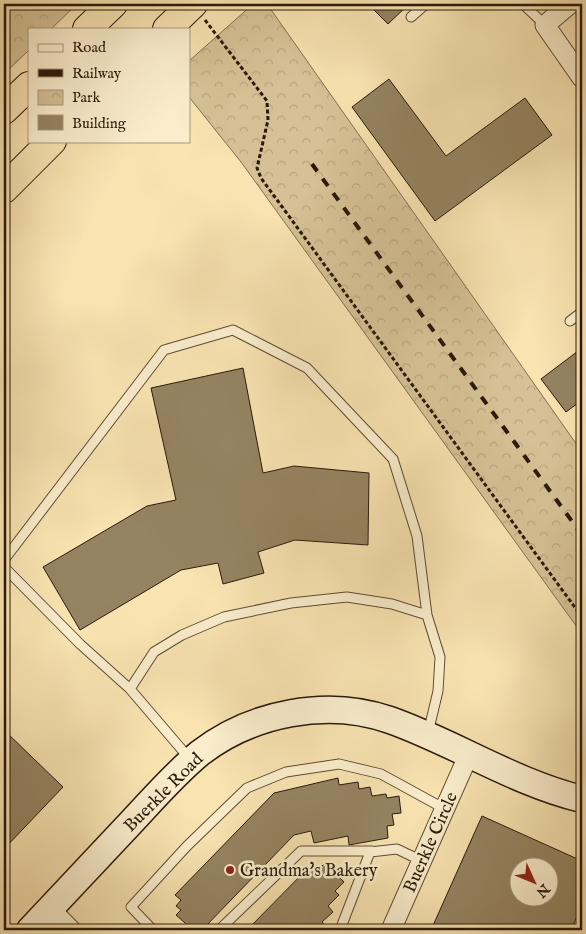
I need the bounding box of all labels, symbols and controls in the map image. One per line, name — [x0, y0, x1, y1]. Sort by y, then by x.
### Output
legend — [28, 28, 190, 142]
text: Road — [72, 38, 107, 57]
text: Railway — [72, 64, 122, 83]
text: Park — [72, 88, 102, 107]
text: Building — [72, 114, 127, 133]
street label: Buerkle Road — [119, 748, 209, 838]
street label: Buerkle Circle — [399, 789, 464, 897]
north arrow — [508, 856, 558, 906]
place label: Grandma's Bakery — [240, 860, 378, 883]
marker: Grandma's Bakery — [224, 864, 236, 876]
text: N — [532, 879, 554, 901]

